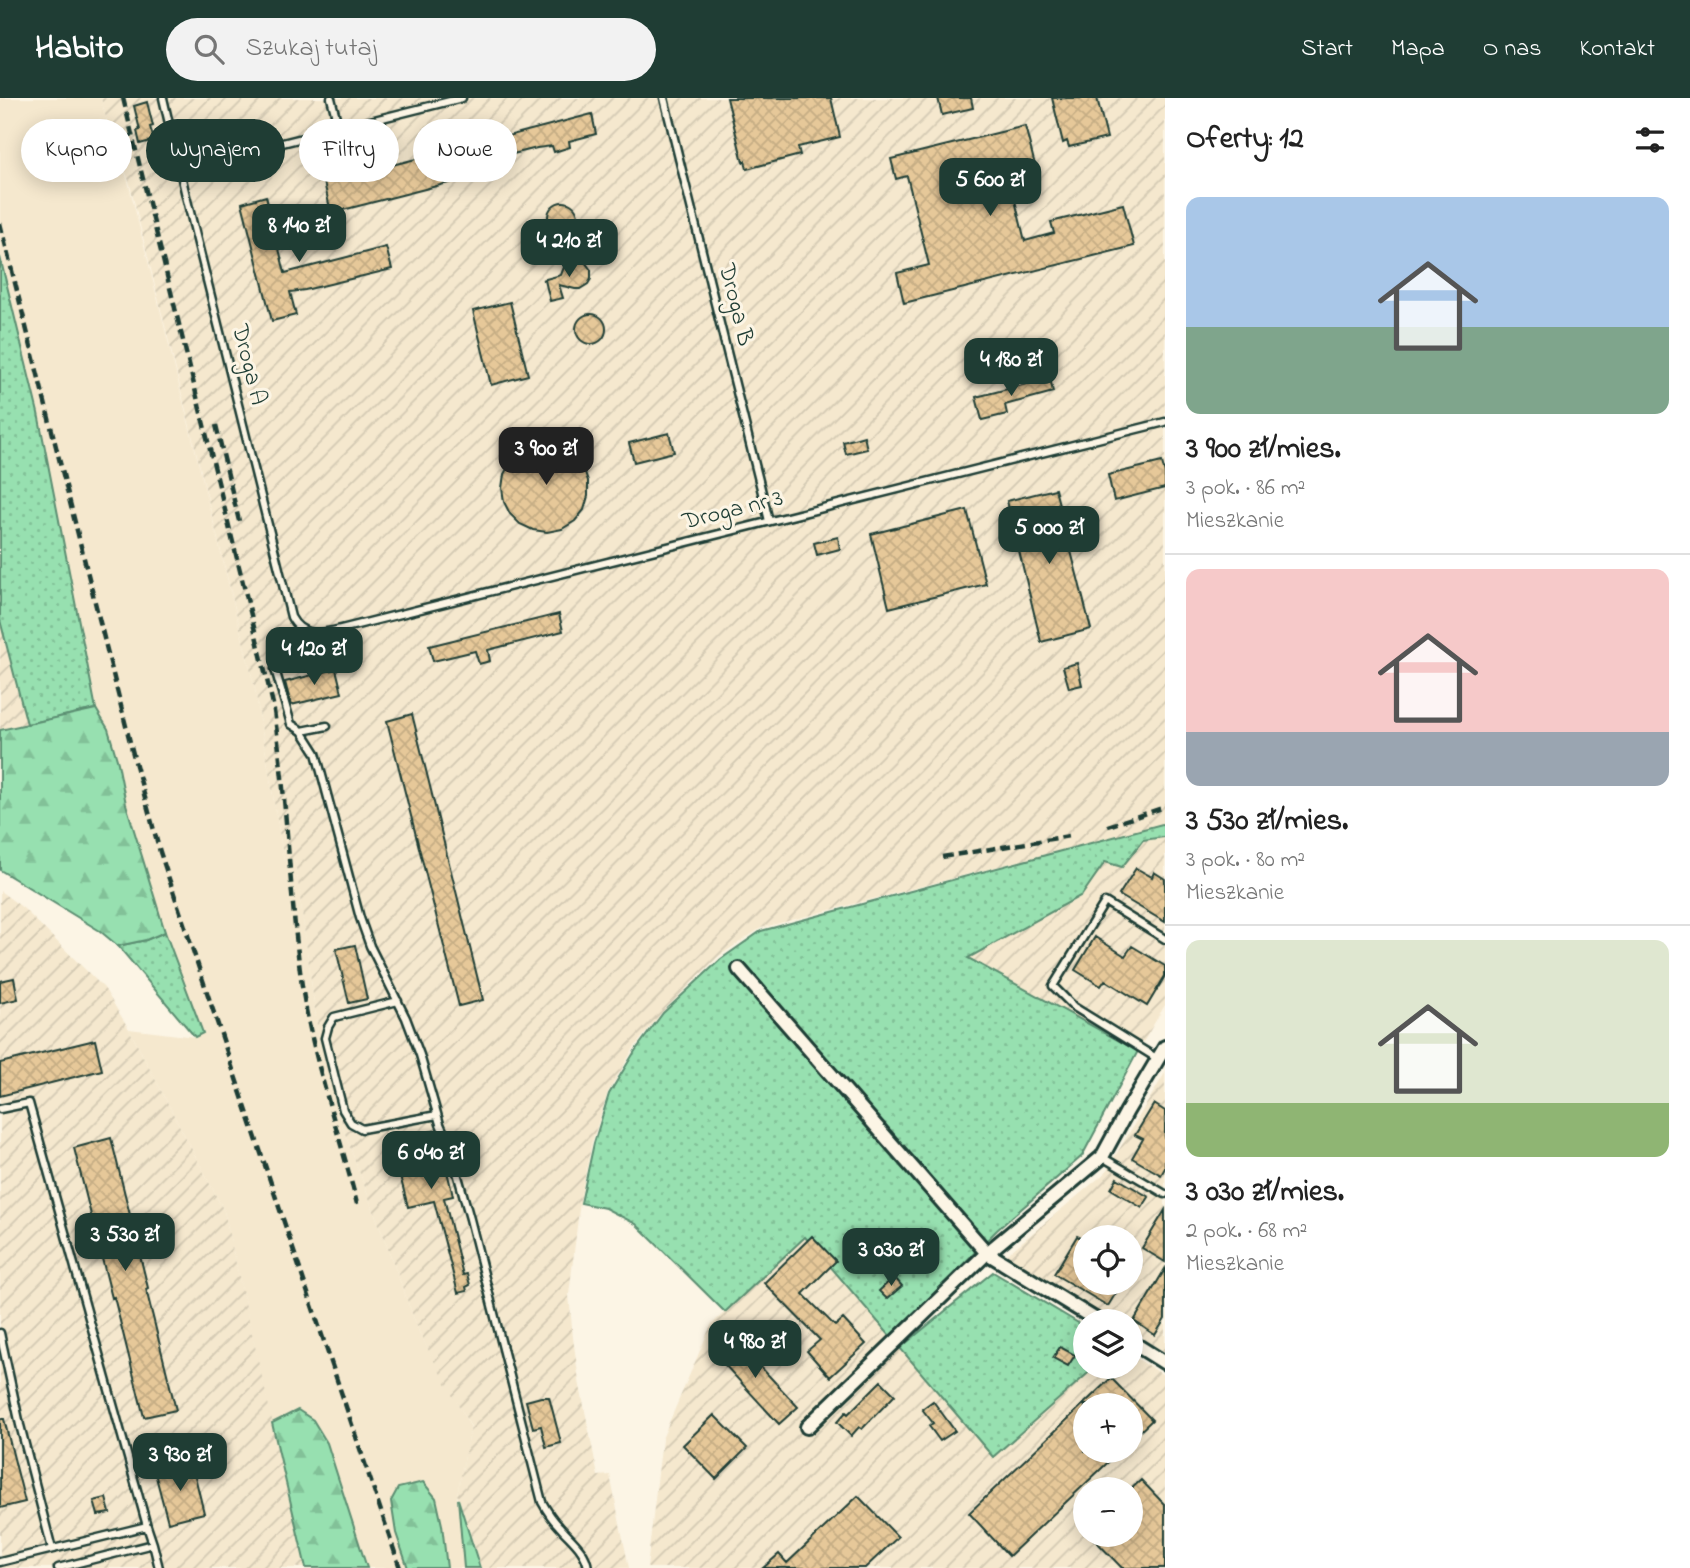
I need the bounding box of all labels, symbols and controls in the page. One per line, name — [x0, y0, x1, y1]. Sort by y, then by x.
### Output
search box — [166, 18, 656, 81]
text: Habito — [35, 25, 124, 73]
icon: search — [190, 30, 228, 68]
text: Szukaj tutaj — [246, 30, 377, 68]
text: Start — [1301, 32, 1353, 67]
text: Mapa — [1391, 32, 1445, 67]
text: O nas — [1483, 32, 1541, 67]
text: Kontakt — [1579, 32, 1655, 67]
text: Oferty: 12 — [1186, 118, 1304, 162]
chip: Kupno — [21, 119, 132, 182]
chip: Wynajem — [146, 119, 285, 182]
chip: Filtry — [299, 119, 399, 182]
chip: Nowe — [413, 119, 517, 182]
icon: filters — [1631, 121, 1669, 159]
pin: 5 600 zł — [918, 158, 1062, 218]
text: 5 600 zł — [955, 164, 1025, 197]
pin: 8 140 zł — [227, 204, 371, 264]
text: 8 140 zł — [268, 210, 330, 243]
pin: 4 210 zł — [497, 220, 641, 279]
text: 4 210 zł — [537, 225, 601, 258]
icon: home — [1365, 243, 1491, 369]
street label: Droga B — [708, 259, 762, 350]
street label: Droga A — [221, 320, 275, 409]
pin: 4 180 zł — [939, 338, 1083, 398]
text: 4 180 zł — [980, 344, 1042, 377]
pin: 3 900 zł — [474, 428, 618, 487]
text: 3 900 zł/mies. — [1186, 428, 1341, 472]
text: 3 900 zł — [515, 433, 577, 466]
text: 3 pok. · 86 m² — [1186, 472, 1305, 505]
street label: Droga nr 3 — [678, 482, 787, 541]
text: Mieszkanie — [1186, 505, 1284, 538]
pin: 5 000 zł — [977, 506, 1121, 566]
text: 5 000 zł — [1014, 512, 1084, 545]
icon: home — [1365, 615, 1491, 741]
pin: 4 120 zł — [242, 628, 386, 687]
text: 4 120 zł — [282, 633, 346, 666]
text: 3 530 zł/mies. — [1186, 800, 1348, 844]
text: 3 pok. · 80 m² — [1186, 844, 1305, 877]
text: Mieszkanie — [1186, 877, 1284, 910]
icon: home — [1365, 986, 1491, 1112]
pin: 6 040 zł — [359, 1132, 503, 1191]
text: 6 040 zł — [398, 1137, 464, 1170]
text: 3 030 zł/mies. — [1186, 1171, 1344, 1215]
pin: 3 530 zł — [53, 1214, 197, 1273]
text: 2 pok. · 68 m² — [1186, 1215, 1307, 1248]
text: 3 530 zł — [91, 1219, 159, 1252]
map controls — [1073, 1225, 1143, 1547]
button: locate — [1073, 1225, 1143, 1295]
pin: 3 030 zł — [819, 1228, 963, 1288]
text: 3 030 zł — [858, 1234, 924, 1267]
text: Mieszkanie — [1186, 1248, 1284, 1281]
button: layers — [1073, 1309, 1143, 1379]
pin: 4 980 zł — [683, 1320, 827, 1380]
text: 4 980 zł — [724, 1326, 786, 1359]
button: + — [1073, 1393, 1143, 1463]
pin: 3 930 zł — [108, 1434, 252, 1493]
text: 3 930 zł — [149, 1439, 211, 1472]
button: − — [1073, 1477, 1143, 1547]

